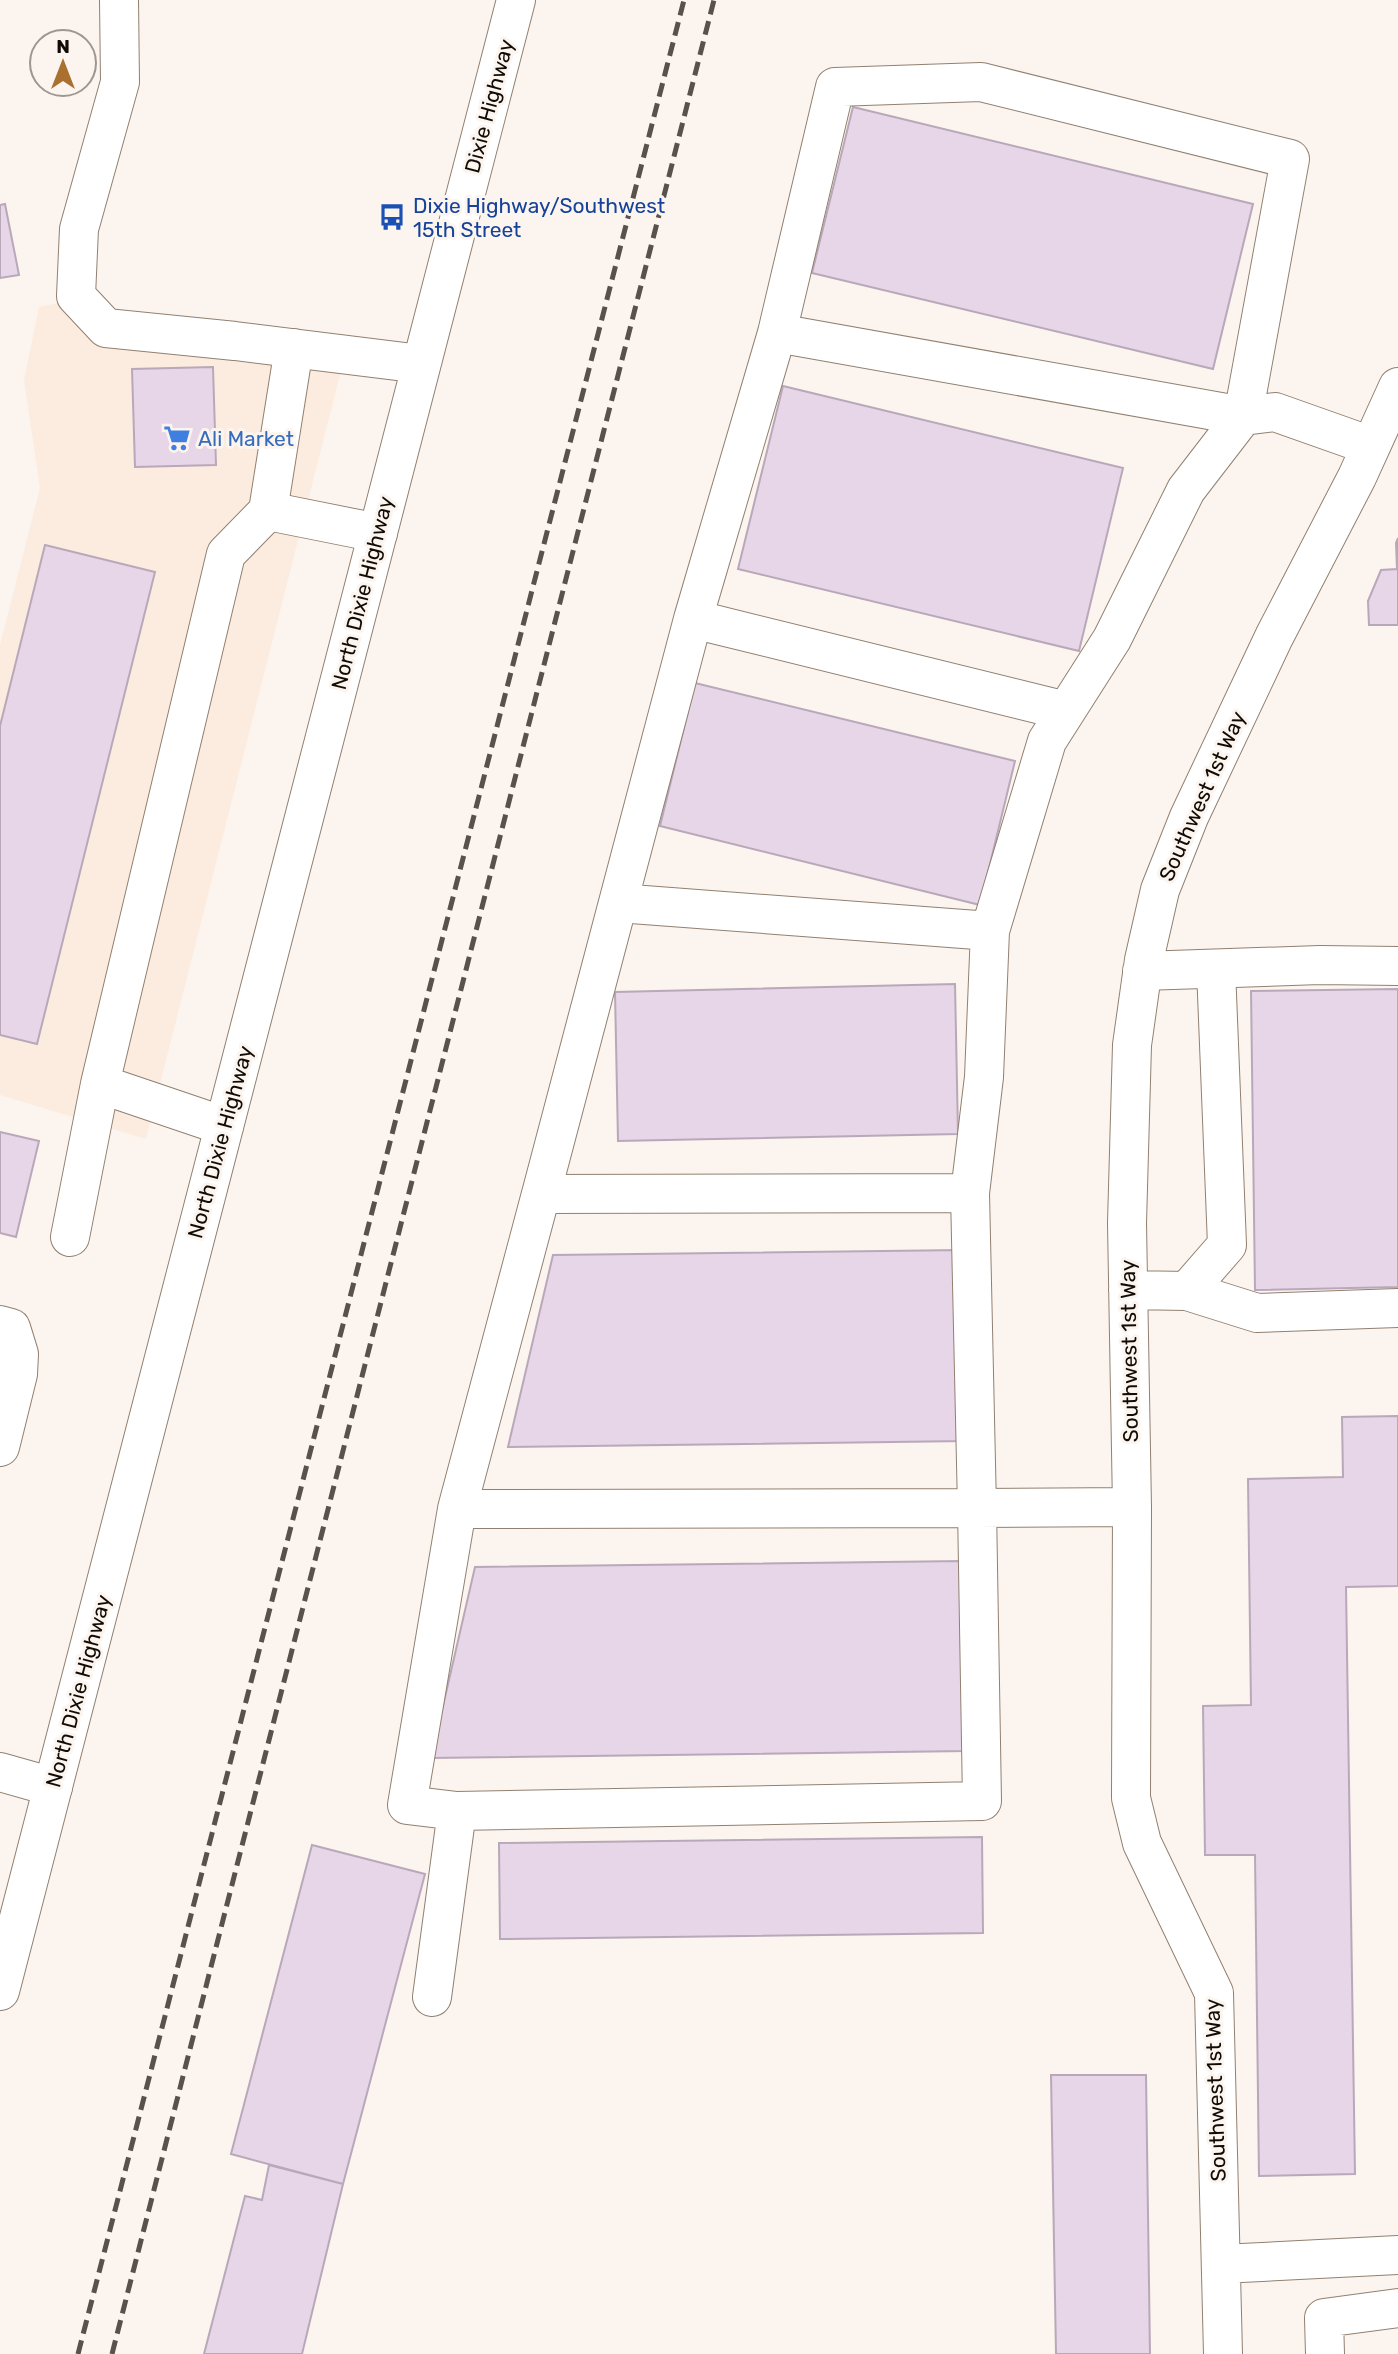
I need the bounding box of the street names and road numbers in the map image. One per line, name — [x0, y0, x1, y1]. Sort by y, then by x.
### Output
street label: Dixie Highway — [459, 36, 519, 176]
street label: North Dixie Highway — [326, 493, 398, 692]
street label: Southwest 1st Way — [1153, 707, 1251, 885]
street label: North Dixie Highway — [182, 1043, 258, 1241]
street label: Southwest 1st Way — [1115, 1259, 1143, 1443]
street label: North Dixie Highway — [40, 1592, 116, 1790]
street label: Southwest 1st Way — [1199, 1998, 1231, 2182]

